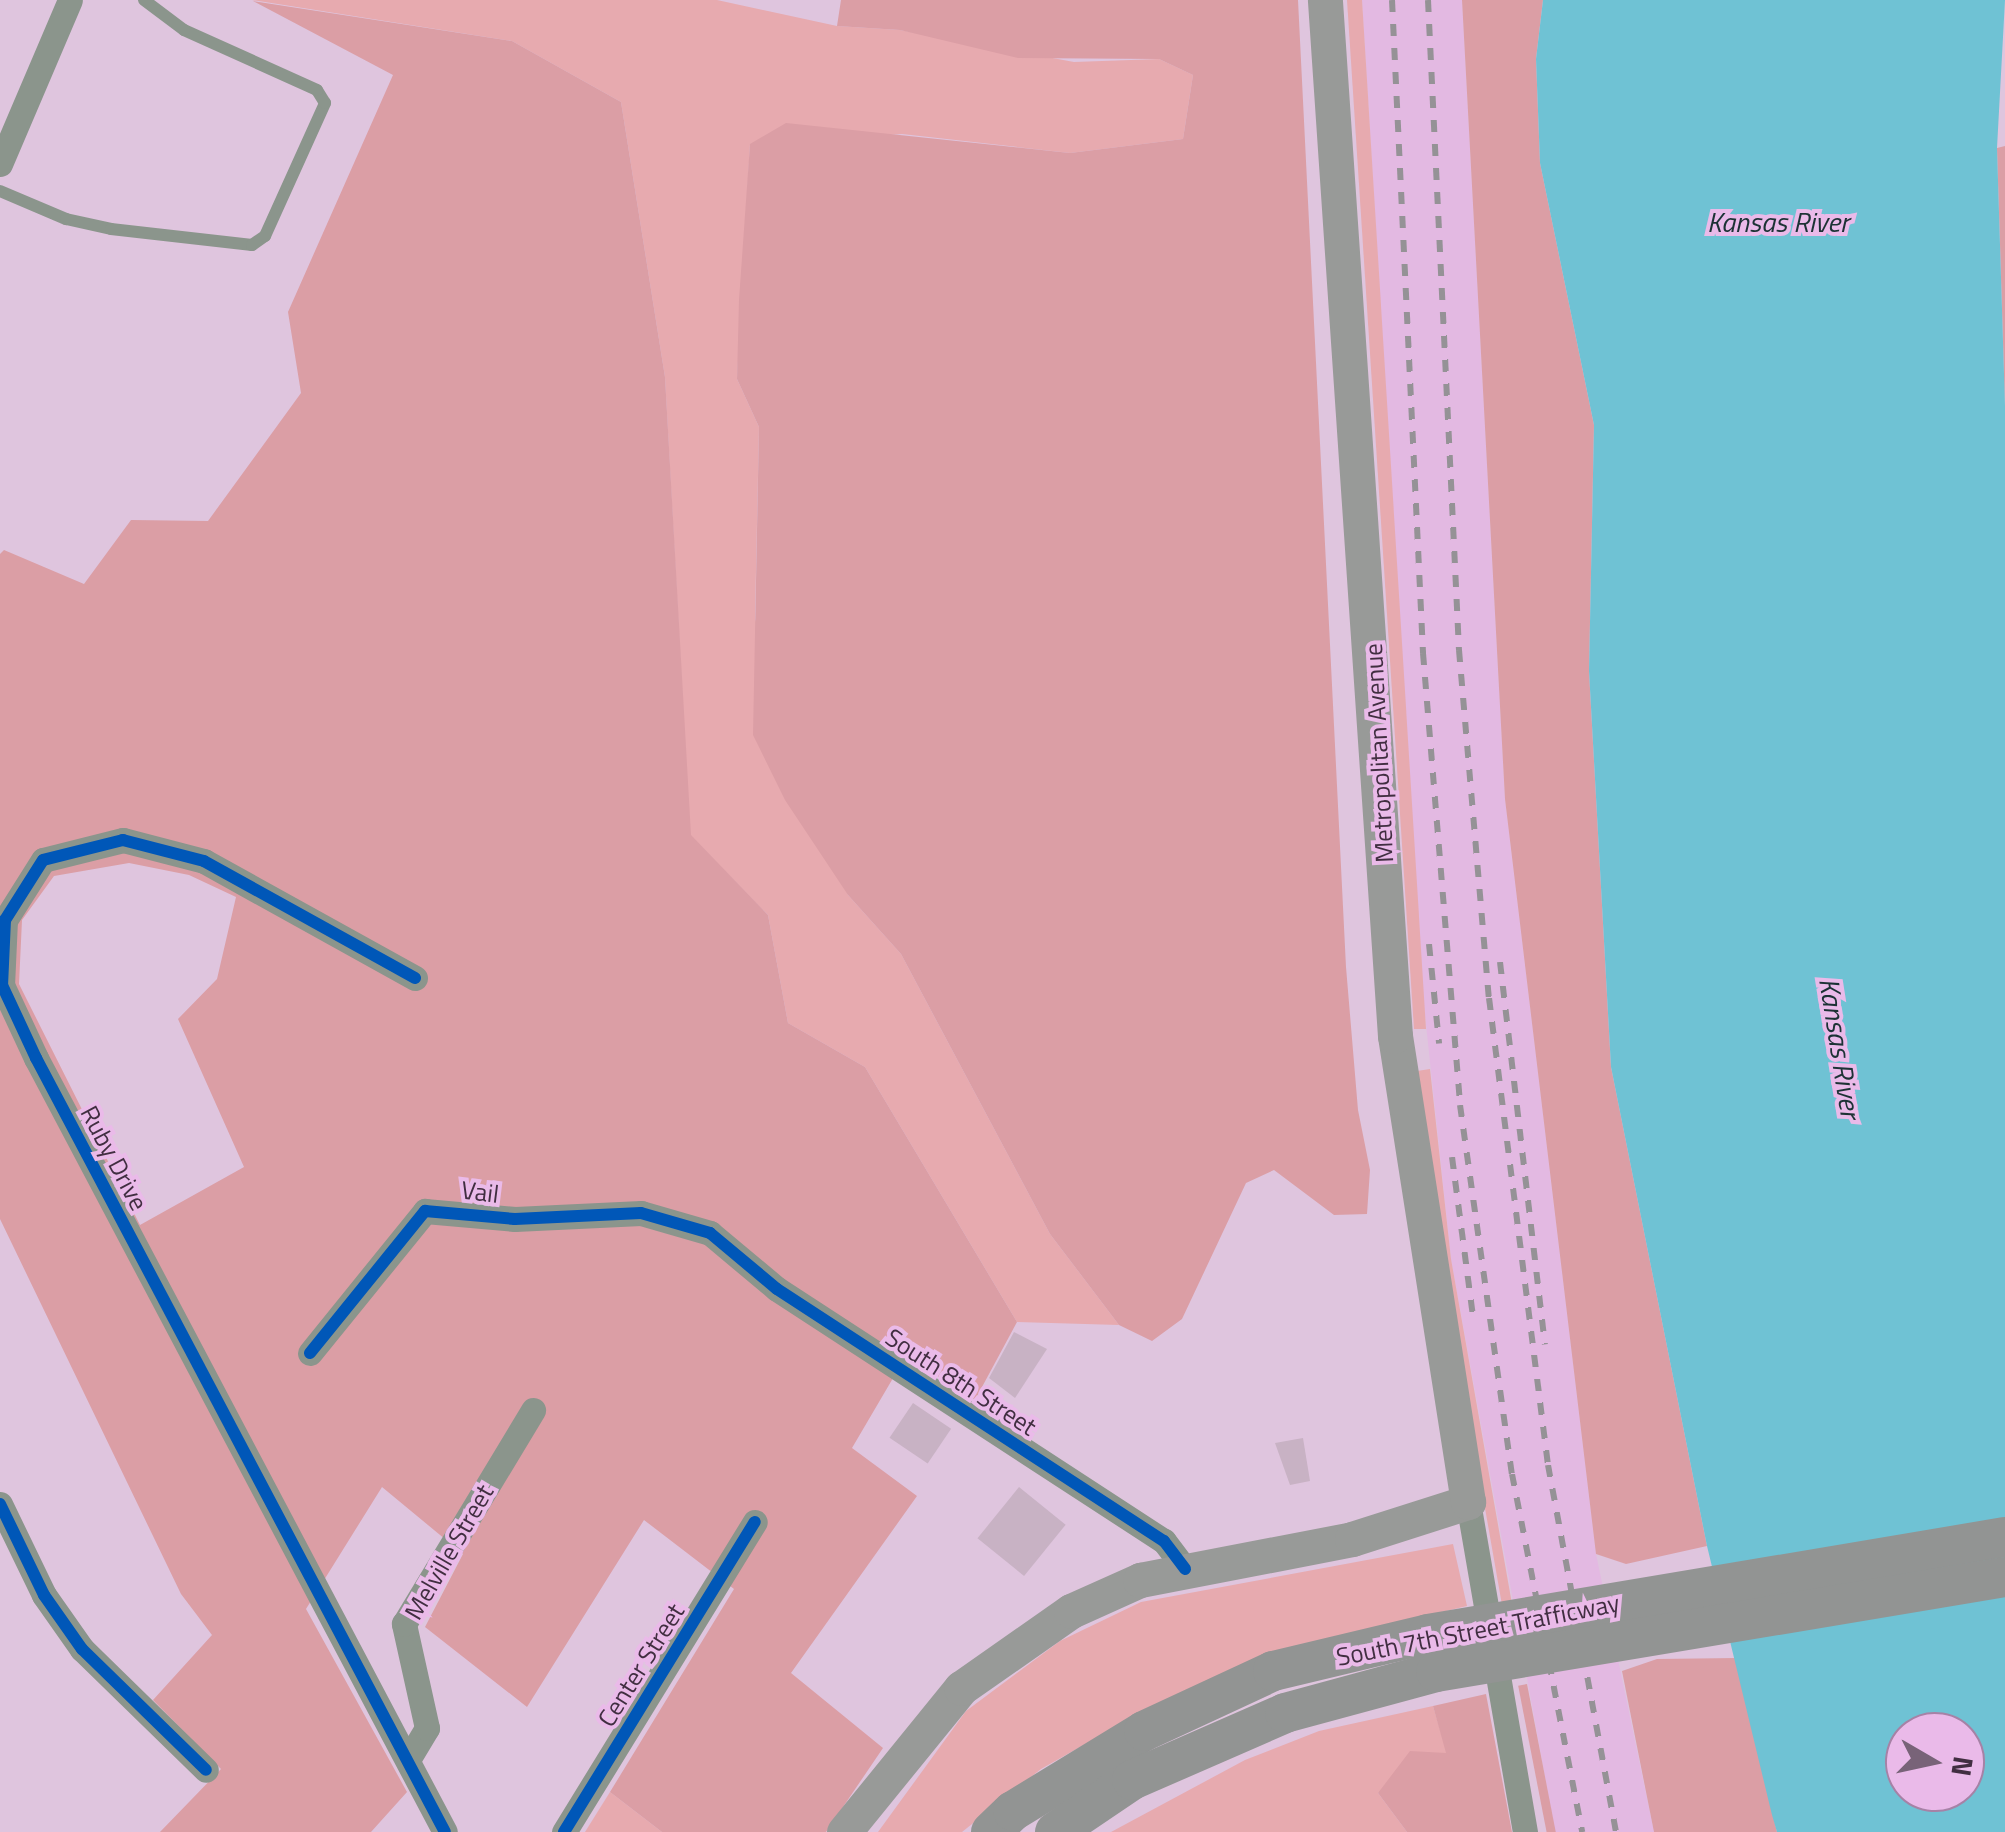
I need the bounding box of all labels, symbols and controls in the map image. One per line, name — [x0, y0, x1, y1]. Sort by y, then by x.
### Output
water label: Kansas River — [1707, 205, 1849, 239]
street label: Metropolitan Avenue — [1358, 642, 1400, 864]
water label: Kansas River — [1812, 975, 1868, 1121]
street label: Ruby Drive — [74, 1101, 154, 1215]
street label: Vail — [459, 1175, 501, 1209]
street label: South 8th Street — [880, 1322, 1042, 1442]
street label: Melville Street — [398, 1479, 500, 1625]
street label: South 7th Street Trafficway — [1334, 1588, 1622, 1672]
street label: Center Street — [591, 1598, 691, 1732]
north arrow — [1885, 1712, 1985, 1812]
text: N — [1940, 1754, 1986, 1779]

